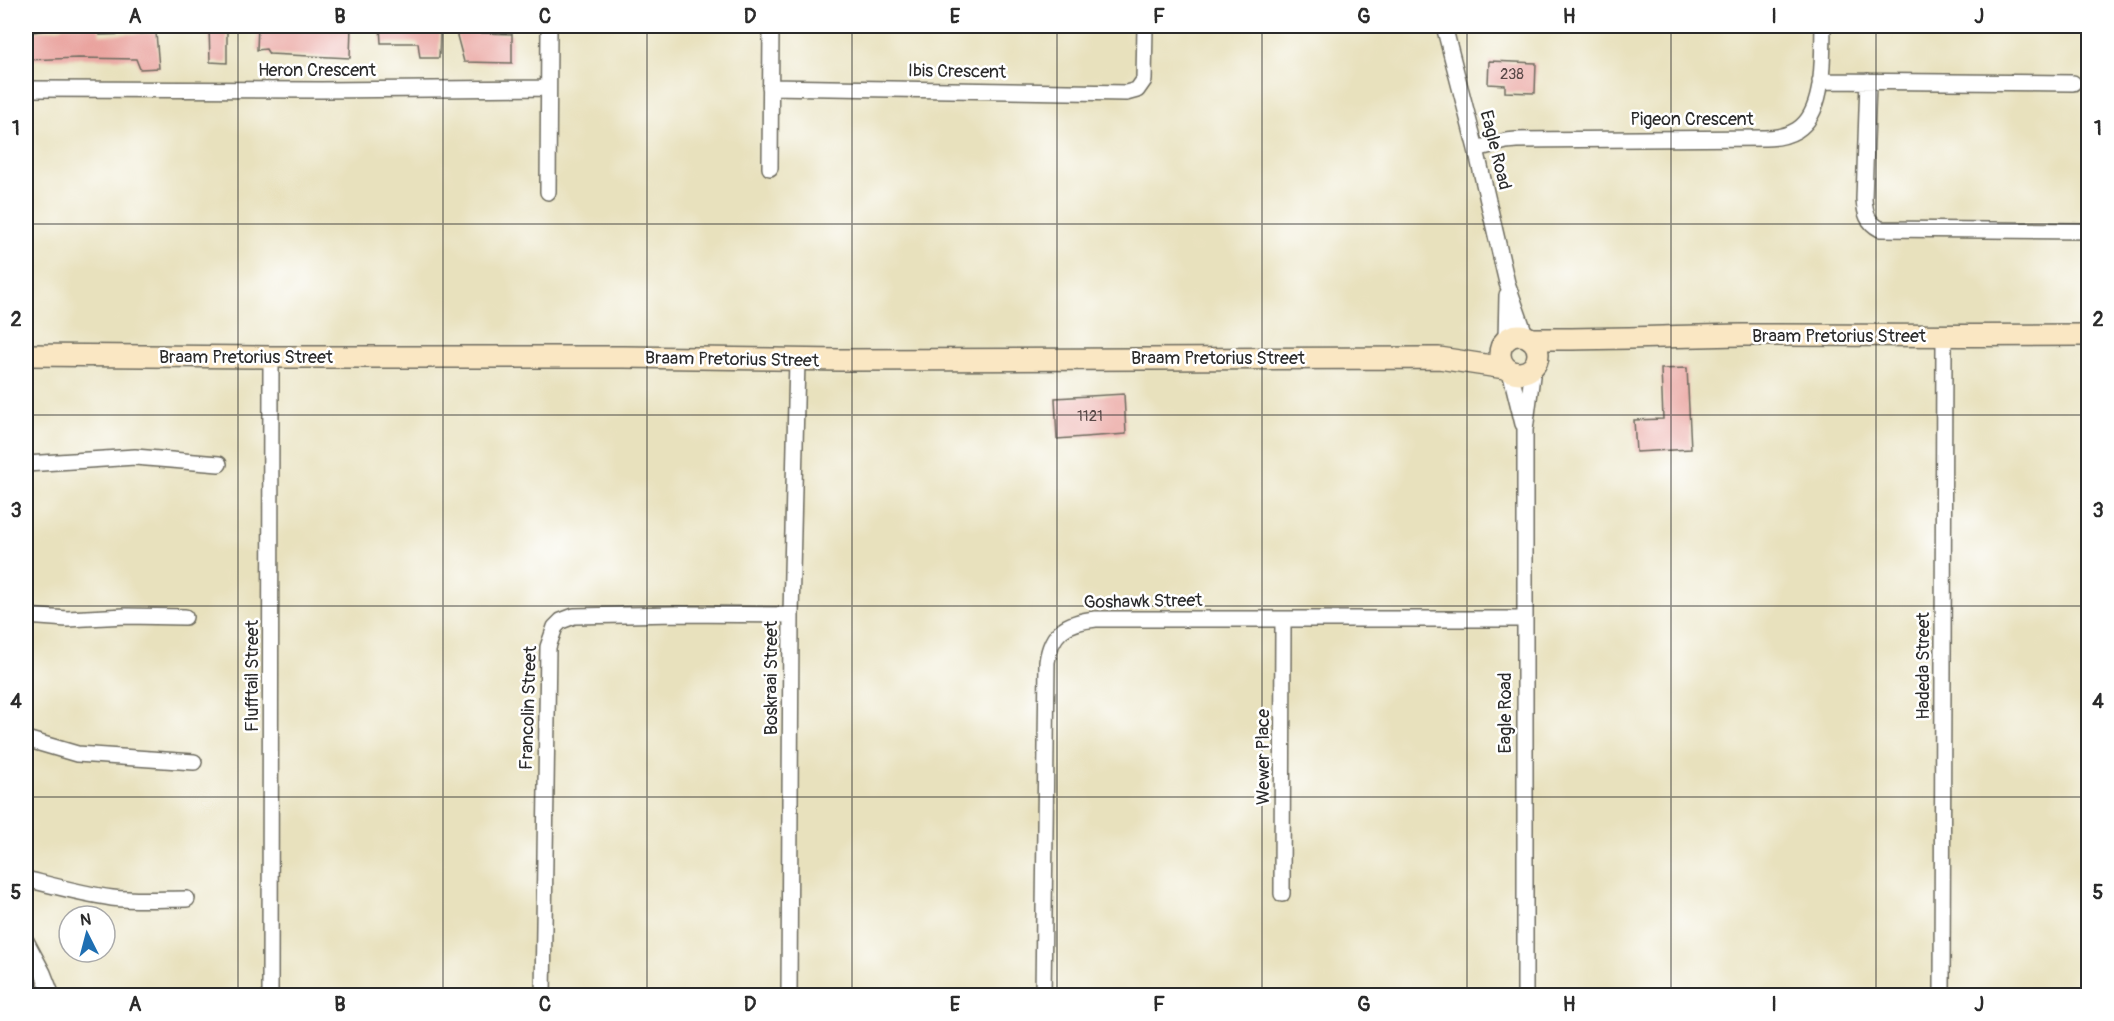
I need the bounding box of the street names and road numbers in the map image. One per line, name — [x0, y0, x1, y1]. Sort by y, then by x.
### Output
street label: Heron Crescent — [258, 59, 377, 82]
street label: Ibis Crescent — [908, 59, 1007, 84]
street label: Eagle Road — [1475, 108, 1516, 192]
street label: Pigeon Crescent — [1630, 108, 1755, 131]
street label: Braam Pretorius Street — [1752, 325, 1927, 348]
street label: Braam Pretorius Street — [159, 346, 334, 369]
street label: Braam Pretorius Street — [645, 346, 820, 373]
street label: Braam Pretorius Street — [1131, 347, 1306, 370]
street label: Goshawk Street — [1083, 589, 1203, 614]
street label: Hadeda Street — [1912, 611, 1935, 720]
street label: Flufftail Street — [241, 619, 264, 732]
street label: Boskraai Street — [760, 620, 783, 735]
street label: Francolin Street — [515, 645, 542, 771]
street label: Eagle Road — [1494, 672, 1517, 754]
street label: Wewer Place — [1252, 709, 1275, 805]

